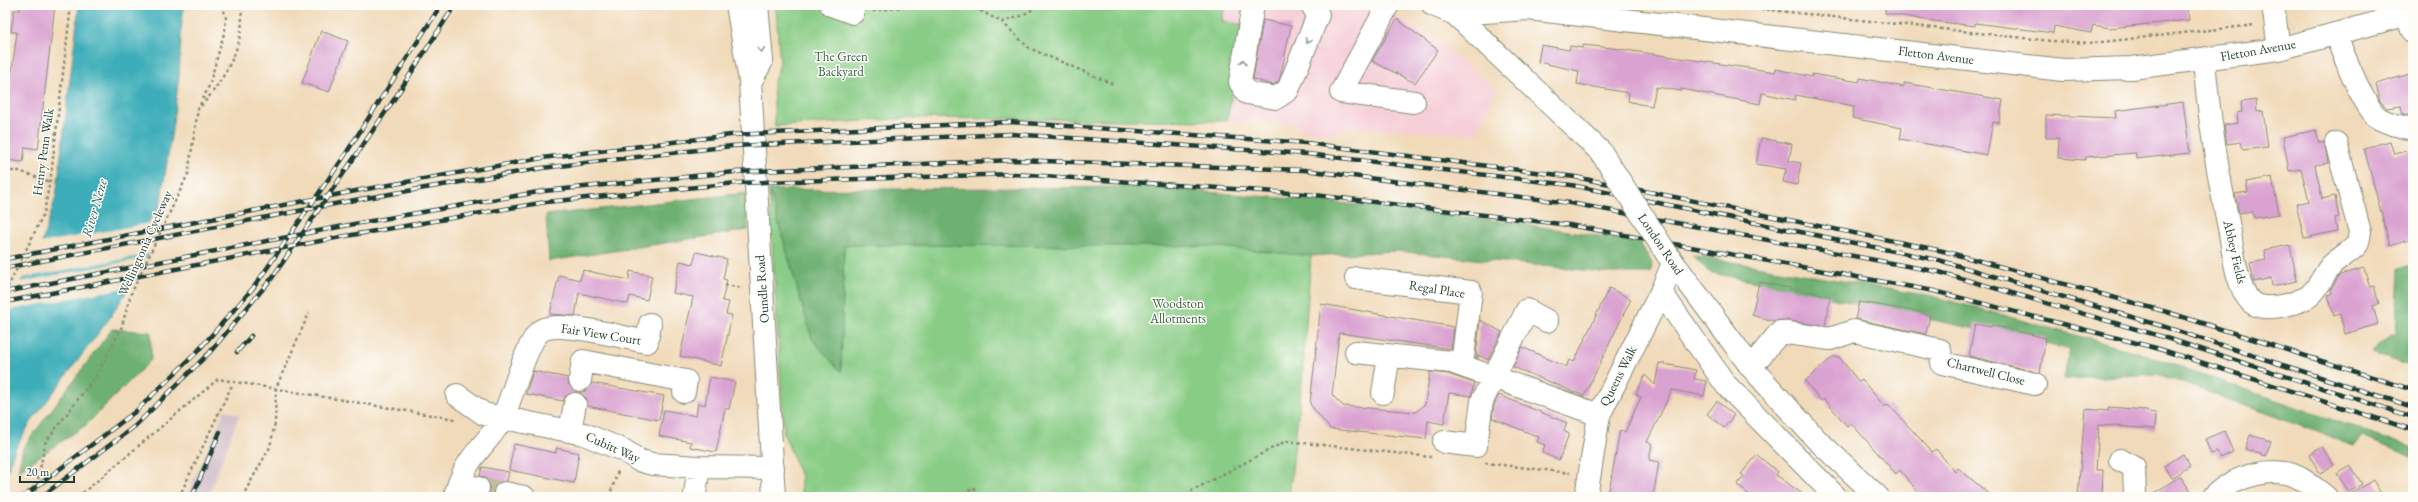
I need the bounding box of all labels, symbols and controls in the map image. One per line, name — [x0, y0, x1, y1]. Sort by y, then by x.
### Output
street label: Fletton Avenue — [2219, 35, 2297, 65]
one-way arrow — [1304, 37, 1312, 44]
street label: Fletton Avenue — [1897, 42, 1975, 68]
one-way arrow — [756, 47, 765, 53]
park label: The Green Backyard — [814, 48, 868, 80]
one-way arrow — [1238, 59, 1247, 65]
street label: Henry Penn Walk — [28, 106, 58, 197]
water label: River Nene — [77, 176, 111, 239]
street label: Wellingtonia Cycleway — [114, 187, 176, 298]
street label: London Road — [1634, 210, 1688, 278]
street label: Abbey Fields — [2219, 218, 2251, 285]
street label: Oundle Road — [751, 254, 773, 324]
street label: Regal Place — [1408, 276, 1466, 302]
park label: Woodston Allotments — [1149, 295, 1206, 327]
street label: Fair View Court — [560, 319, 642, 349]
street label: Queens Walk — [1596, 342, 1641, 409]
street label: Chartwell Close — [1945, 353, 2027, 389]
street label: Cubitt Way — [583, 427, 643, 467]
scale bar — [20, 458, 74, 484]
text: 20 m — [26, 464, 50, 480]

